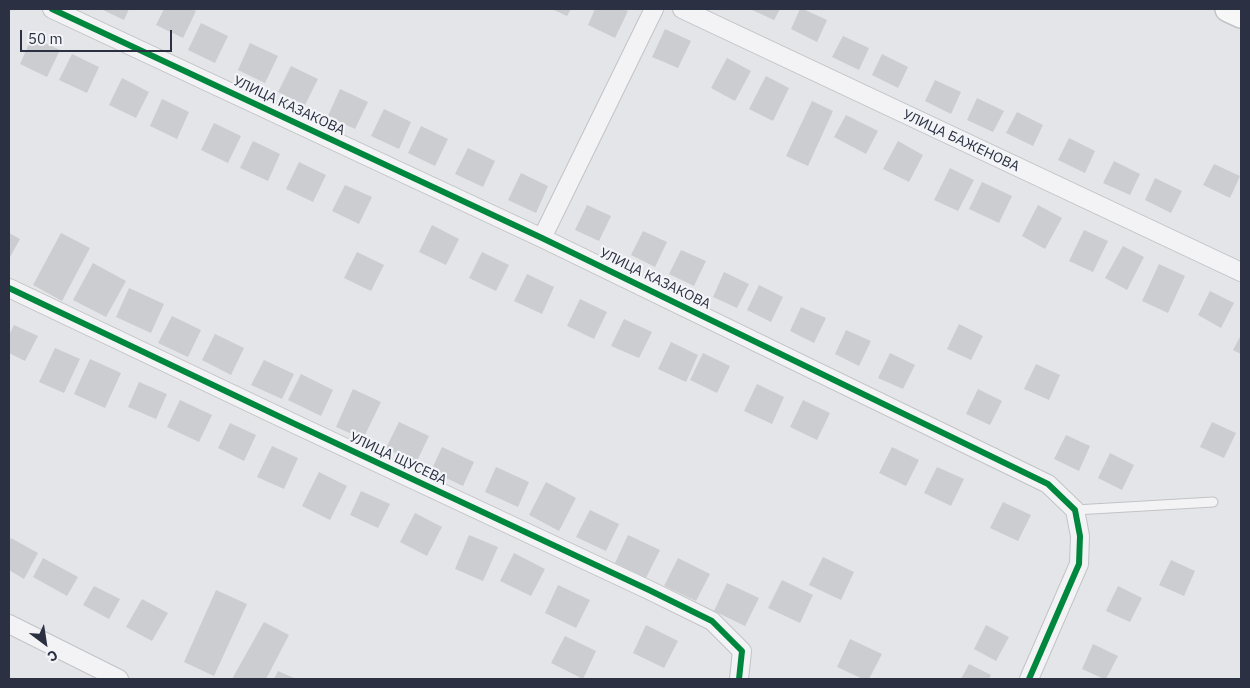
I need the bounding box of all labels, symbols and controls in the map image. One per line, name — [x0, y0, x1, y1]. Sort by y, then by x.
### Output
scale bar — [22, 20, 175, 52]
text: 50 m — [28, 29, 63, 48]
street label: УЛИЦА КАЗАКОВА — [230, 73, 348, 139]
street label: УЛИЦА БАЖЕНОВА — [900, 107, 1022, 175]
street label: УЛИЦА КАЗАКОВА — [597, 245, 713, 313]
street label: УЛИЦА ЩУСЕВА — [347, 429, 449, 489]
north arrow — [20, 618, 70, 668]
text: С — [44, 646, 61, 666]

